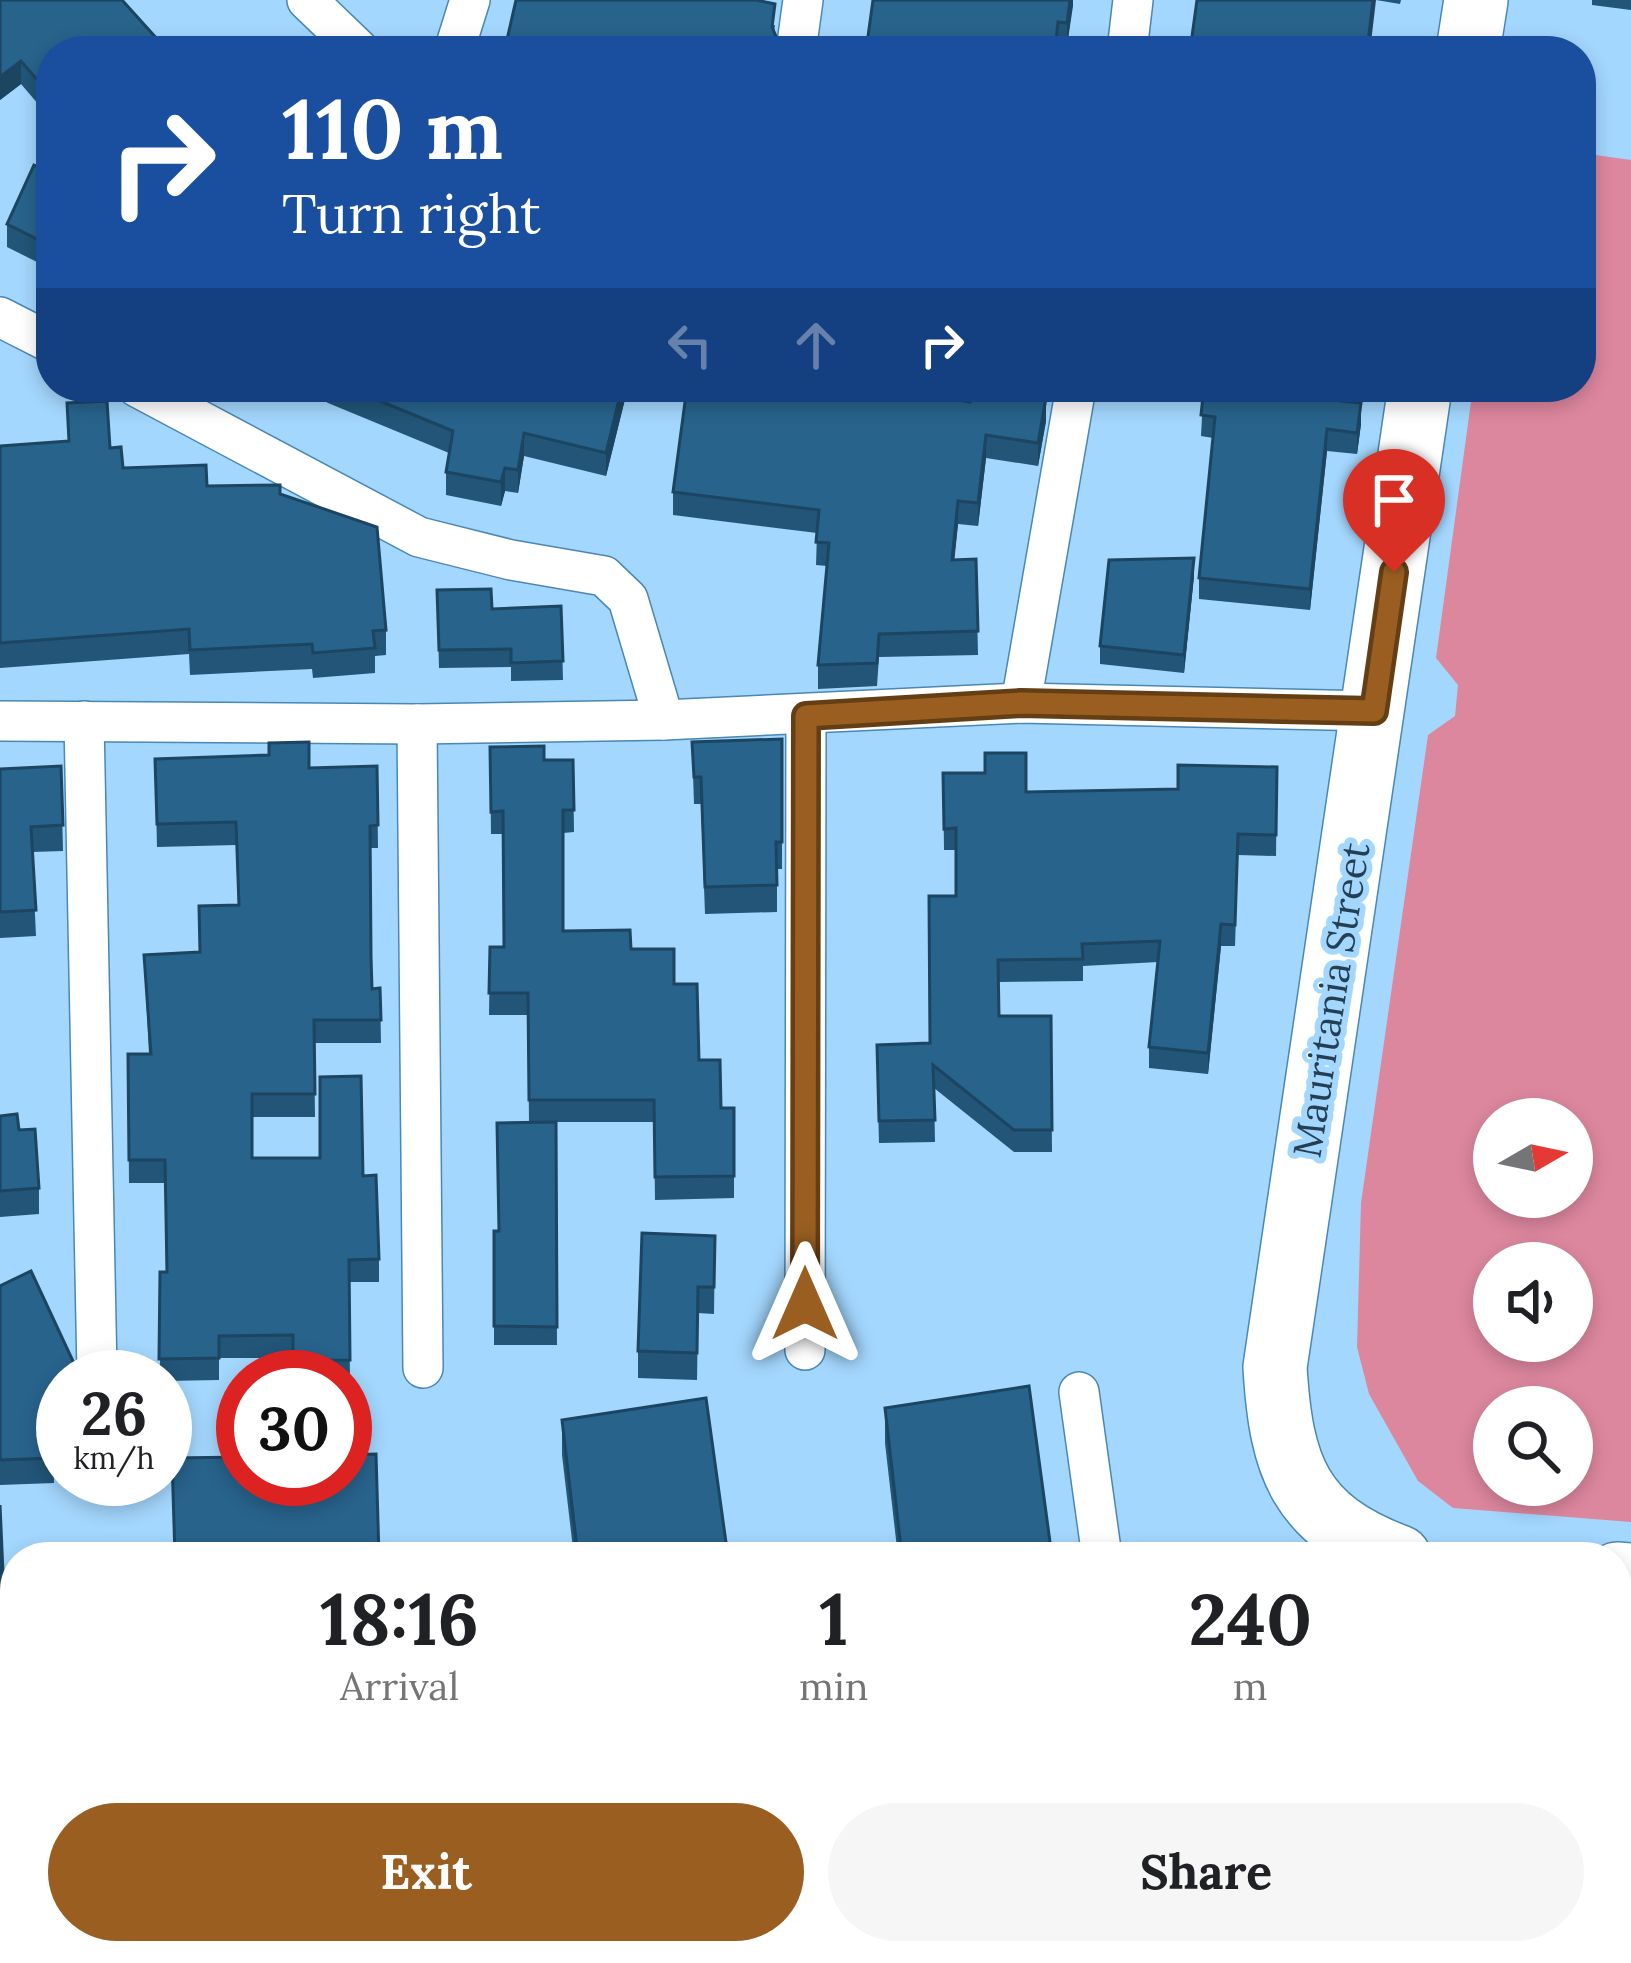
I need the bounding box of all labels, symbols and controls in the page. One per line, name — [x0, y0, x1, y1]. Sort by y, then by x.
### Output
text: 110 m — [282, 74, 503, 182]
icon: right — [84, 84, 240, 240]
text: Turn right — [282, 179, 541, 248]
icon: left — [657, 312, 723, 378]
icon: ahead — [783, 312, 849, 378]
icon: right — [909, 312, 975, 378]
pin — [1343, 449, 1445, 572]
icon: arrive — [1361, 467, 1427, 533]
street label: Mauritania Street — [1281, 839, 1381, 1161]
north arrow — [1473, 1098, 1593, 1218]
map controls — [1473, 1098, 1593, 1506]
position arrow — [742, 1241, 868, 1367]
button: sound — [1473, 1242, 1593, 1362]
speed limit sign: 30 — [216, 1350, 372, 1506]
text: 26 — [81, 1375, 147, 1451]
button: search — [1473, 1386, 1593, 1506]
text: km/h — [73, 1439, 155, 1477]
text: 18:16 — [320, 1573, 479, 1665]
text: 1 — [819, 1573, 848, 1665]
text: 240 — [1188, 1573, 1312, 1665]
text: Arrival — [340, 1661, 459, 1711]
text: min — [799, 1661, 869, 1711]
text: m — [1233, 1661, 1268, 1711]
button: Exit — [48, 1803, 804, 1941]
button: Share — [828, 1803, 1584, 1941]

